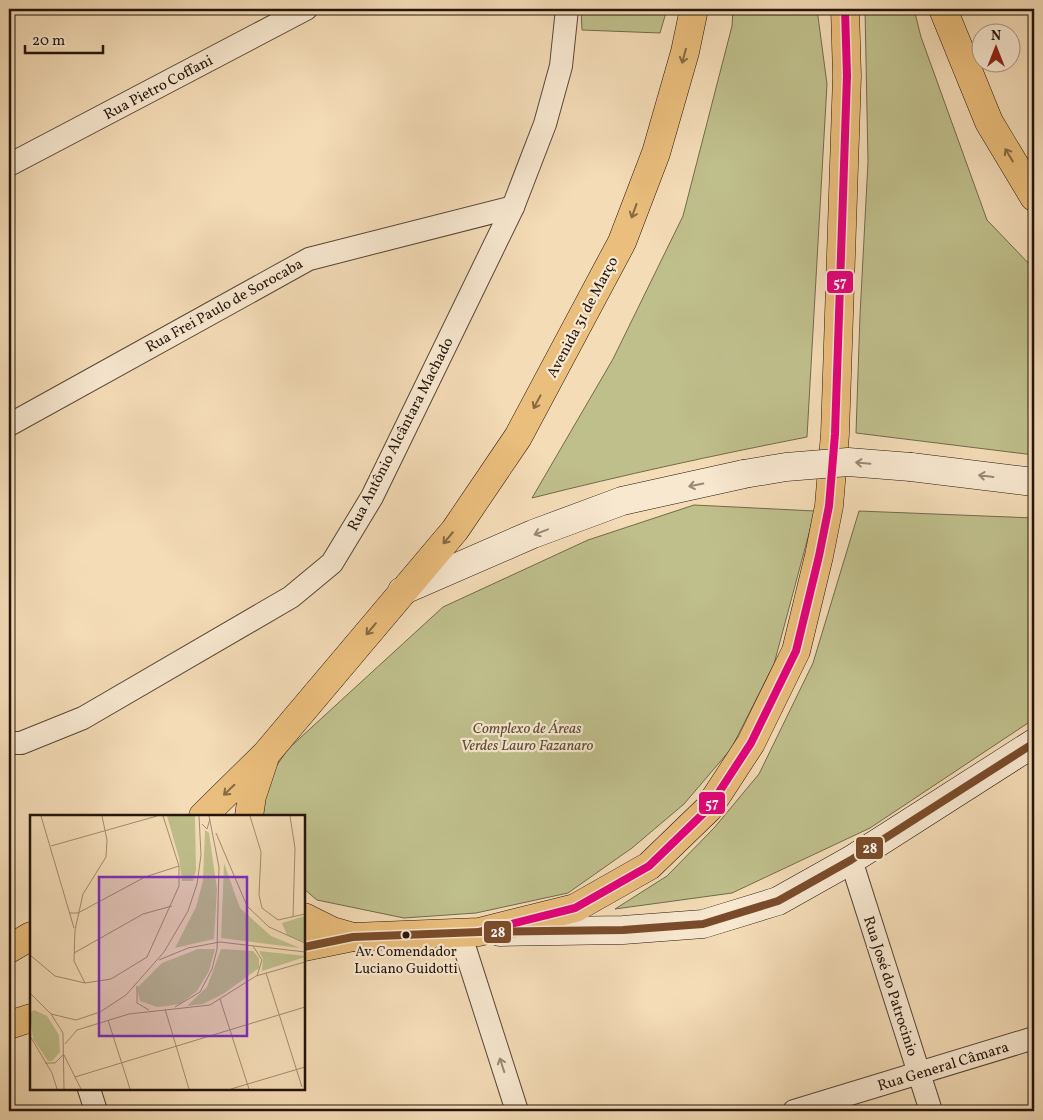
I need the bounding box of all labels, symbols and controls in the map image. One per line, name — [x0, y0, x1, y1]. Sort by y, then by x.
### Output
scale bar — [25, 22, 102, 54]
north arrow — [970, 22, 1020, 72]
text: N — [991, 27, 1001, 46]
text: 20 m — [32, 31, 65, 52]
one-way arrow — [678, 48, 688, 64]
street label: Rua Pietro Coffani — [100, 51, 217, 126]
one-way arrow — [1004, 149, 1014, 163]
one-way arrow — [629, 203, 638, 218]
street label: Avenida 31 de Março — [542, 253, 624, 382]
street label: Rua Frei Paulo de Sorocaba — [142, 254, 307, 358]
line badge: 57 — [826, 270, 854, 294]
text: 57 — [833, 274, 847, 293]
street label: Rua Antônio Alcântara Machado — [343, 334, 459, 535]
one-way arrow — [532, 395, 542, 410]
one-way arrow — [855, 458, 871, 468]
one-way arrow — [978, 471, 994, 481]
one-way arrow — [689, 481, 705, 490]
one-way arrow — [534, 527, 549, 537]
one-way arrow — [442, 532, 453, 545]
one-way arrow — [366, 622, 377, 635]
park label: Complexo de Áreas Verdes Lauro Fazanaro — [461, 719, 593, 757]
one-way arrow — [223, 784, 236, 796]
line badge: 57 — [698, 791, 726, 815]
text: 57 — [705, 795, 719, 814]
inset map — [30, 815, 305, 1090]
line badge: 28 — [855, 836, 884, 860]
text: 28 — [863, 840, 877, 859]
street label: Rua José do Patrocinio — [857, 914, 922, 1059]
line badge: 28 — [483, 920, 512, 944]
text: 28 — [491, 924, 505, 943]
marker: Av. Comendador Luciano Guidotti — [401, 930, 411, 940]
place label: Av. Comendador Luciano Guidotti — [354, 943, 458, 979]
street label: Rua General Câmara — [875, 1037, 1012, 1097]
one-way arrow — [497, 1057, 506, 1073]

